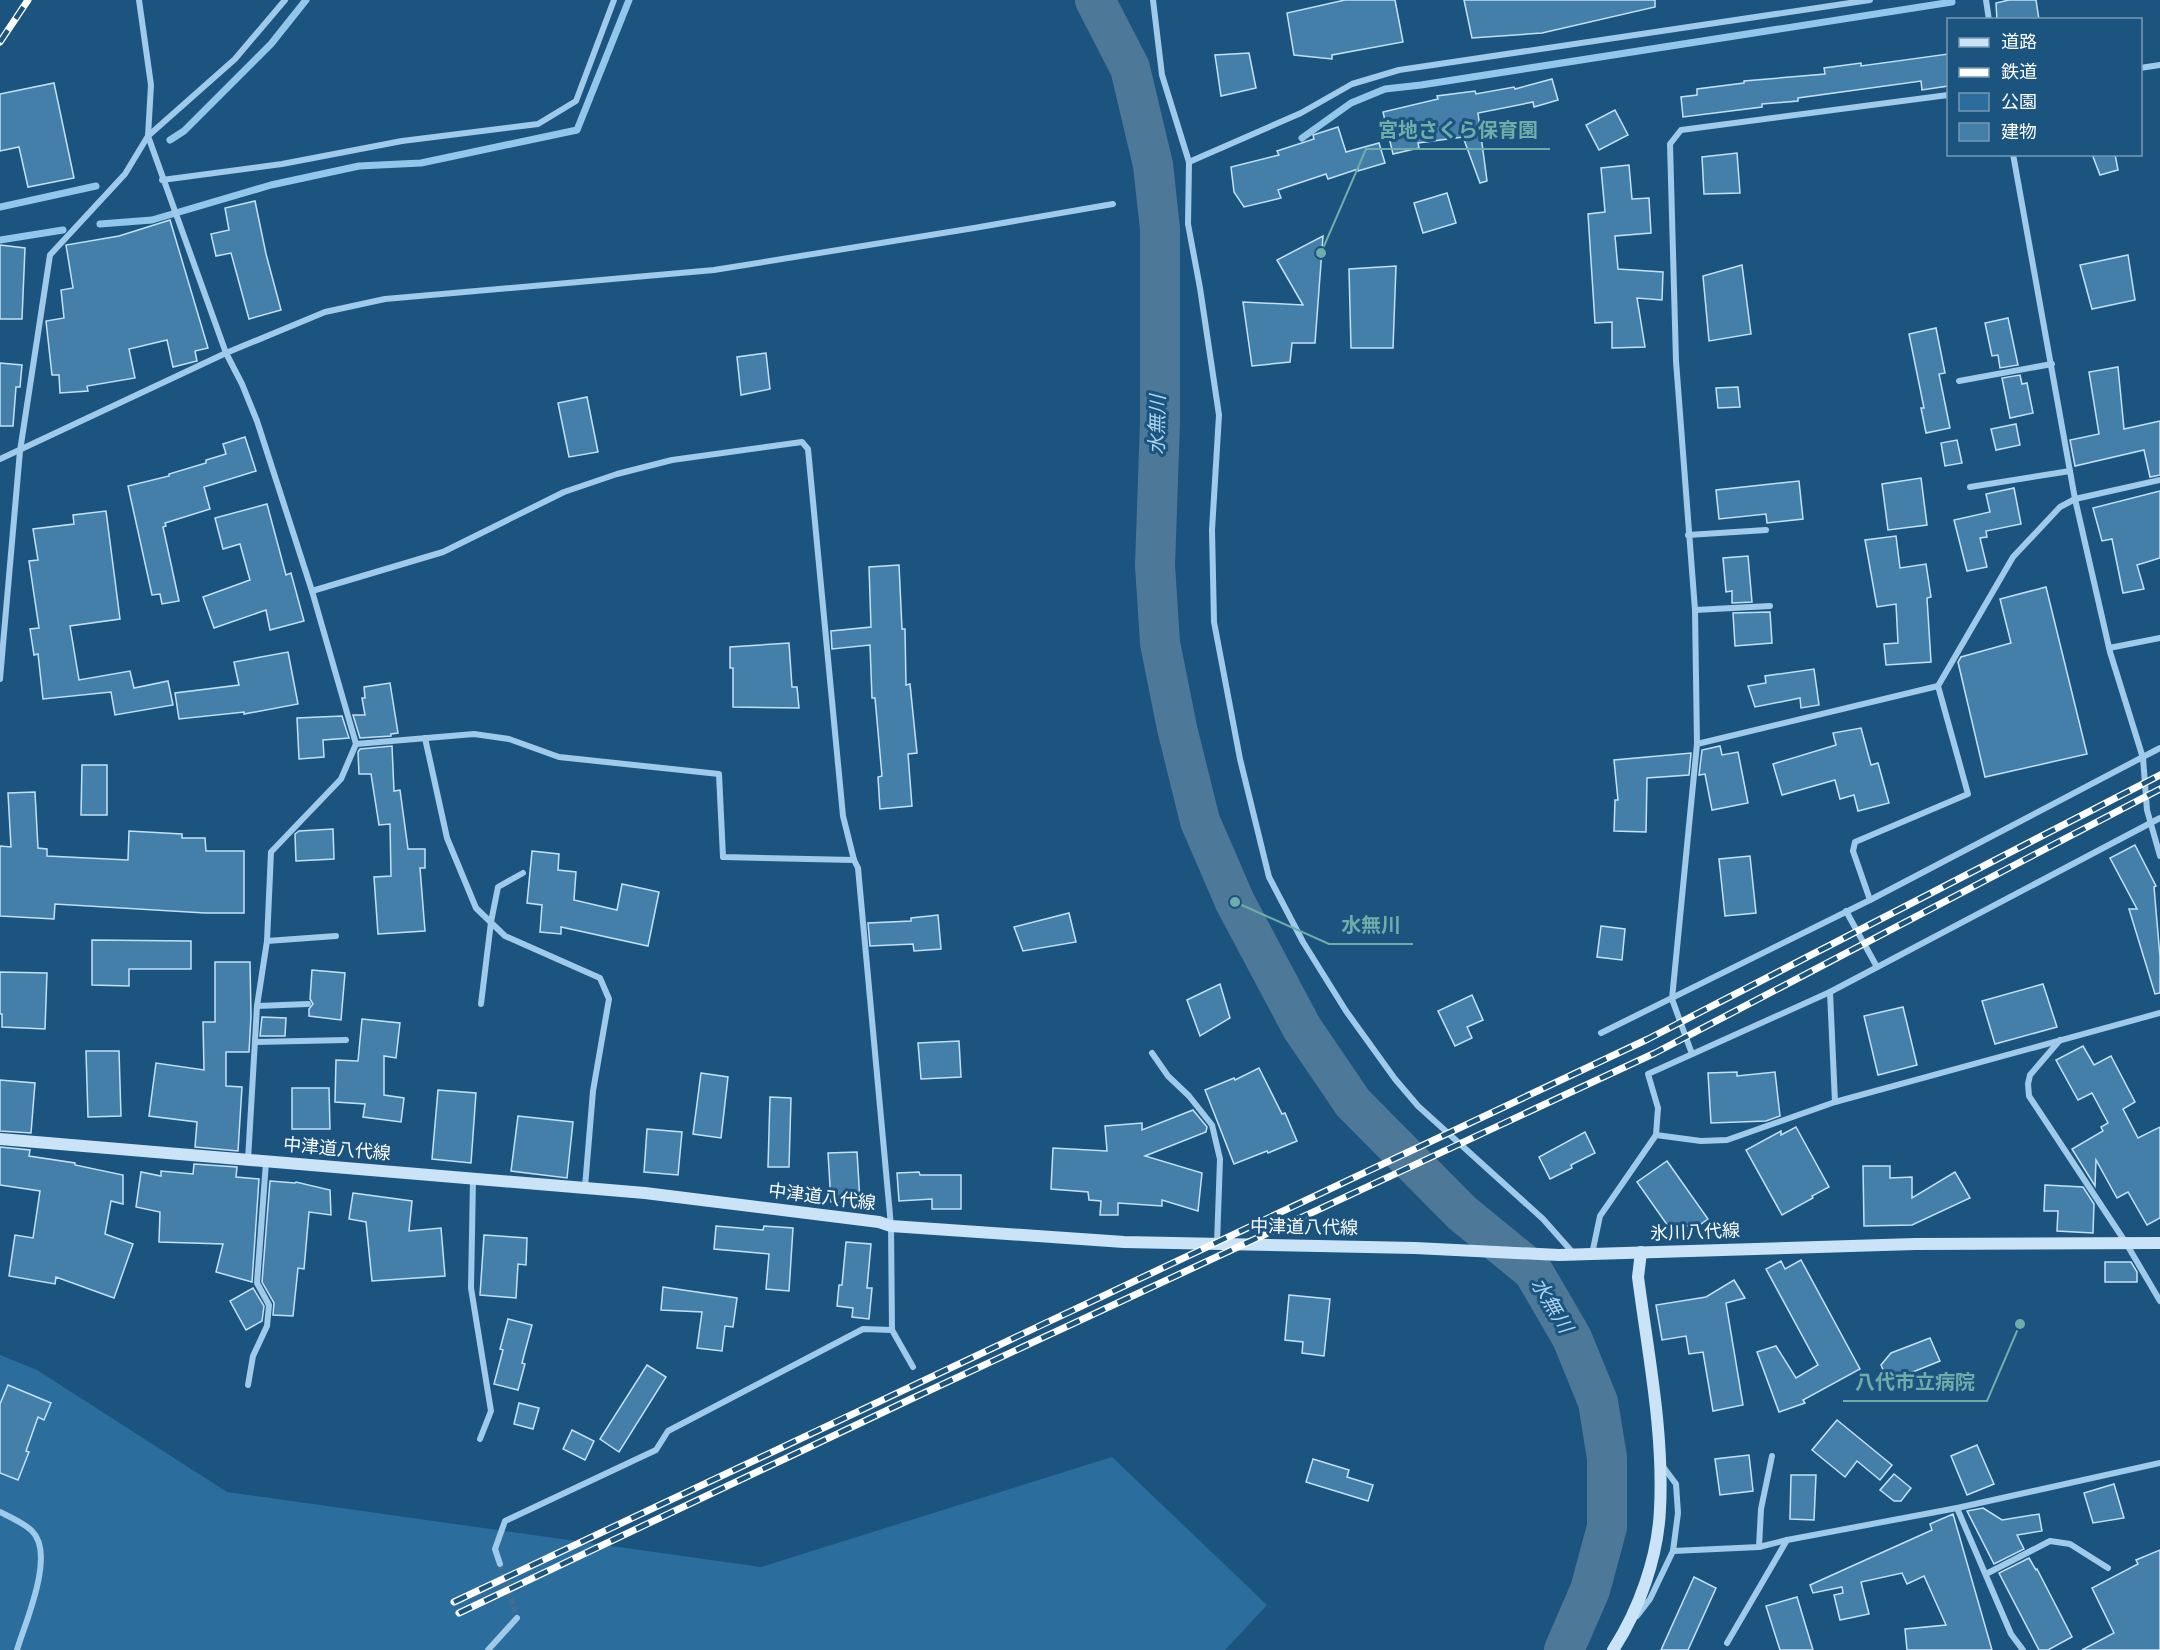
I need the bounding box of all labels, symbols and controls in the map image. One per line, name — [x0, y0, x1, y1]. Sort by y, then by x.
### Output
legend — [1947, 18, 2142, 156]
text: 道路 — [2001, 29, 2037, 53]
text: 鉄道 — [2001, 59, 2037, 83]
text: 公園 — [2001, 89, 2037, 113]
callout: 宮地さくら保育園 — [1366, 111, 1550, 149]
text: 宮地さくら保育園 — [1378, 116, 1538, 143]
text: 建物 — [2001, 119, 2037, 143]
water label: 水無川 — [1142, 393, 1171, 455]
callout: 水無川 — [1329, 906, 1413, 944]
text: 水無川 — [1341, 911, 1401, 938]
street label: 中津道八代線 — [282, 1131, 392, 1165]
street label: 中津道八代線 — [767, 1178, 877, 1214]
street label: 中津道八代線 — [1250, 1213, 1358, 1239]
street label: 氷川八代線 — [1650, 1217, 1740, 1245]
water label: 水無川 — [1525, 1272, 1580, 1339]
callout: 八代市立病院 — [1843, 1363, 1987, 1401]
text: 八代市立病院 — [1855, 1368, 1975, 1395]

